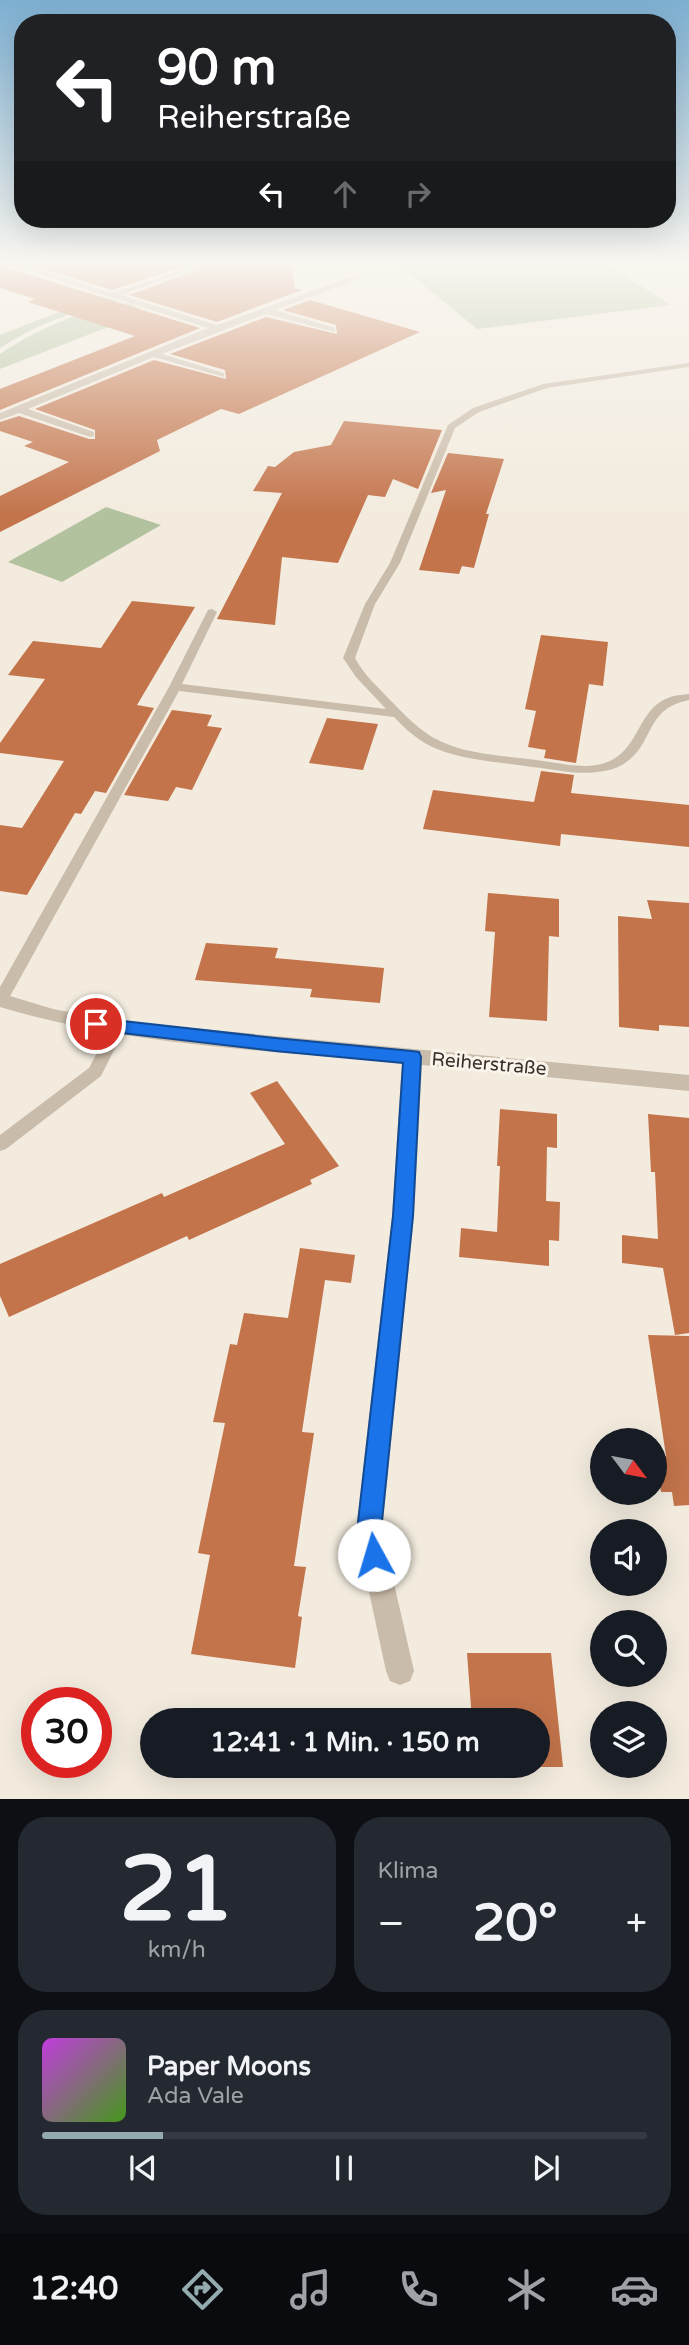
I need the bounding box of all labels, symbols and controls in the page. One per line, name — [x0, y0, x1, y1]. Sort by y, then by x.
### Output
text: 90 m — [157, 39, 276, 98]
icon: left — [42, 42, 133, 133]
text: Reiherstraße — [157, 99, 351, 137]
icon: left — [253, 175, 291, 213]
icon: ahead — [326, 175, 364, 213]
icon: right — [399, 175, 437, 213]
pin — [66, 994, 126, 1054]
icon: arrive — [77, 1005, 115, 1043]
street label: Reiherstraße — [431, 1048, 547, 1080]
north arrow — [590, 1428, 667, 1505]
map controls — [590, 1428, 667, 1778]
position arrow — [337, 1518, 411, 1592]
button: sound — [590, 1519, 667, 1596]
button: search — [590, 1610, 667, 1687]
speed limit sign: 30 — [21, 1687, 112, 1778]
button: layers — [590, 1701, 667, 1778]
text: 12:41 · 1 Min. · 150 m — [210, 1727, 480, 1758]
text: 21 — [120, 1835, 234, 1945]
text: Klima — [378, 1857, 438, 1885]
text: 20° — [473, 1892, 558, 1955]
text: − — [378, 1901, 405, 1947]
text: + — [626, 1901, 647, 1947]
text: km/h — [148, 1936, 206, 1964]
text: Paper Moons — [147, 2051, 311, 2082]
text: Ada Vale — [147, 2082, 244, 2110]
icon: previous — [124, 2149, 162, 2187]
icon: pause — [325, 2149, 363, 2187]
icon: next — [527, 2149, 565, 2187]
icon: directions — [178, 2265, 227, 2314]
icon: music — [286, 2265, 335, 2314]
icon: phone — [394, 2265, 443, 2314]
icon: climate — [502, 2265, 551, 2314]
icon: car — [610, 2265, 659, 2314]
text: 12:40 — [30, 2270, 118, 2308]

